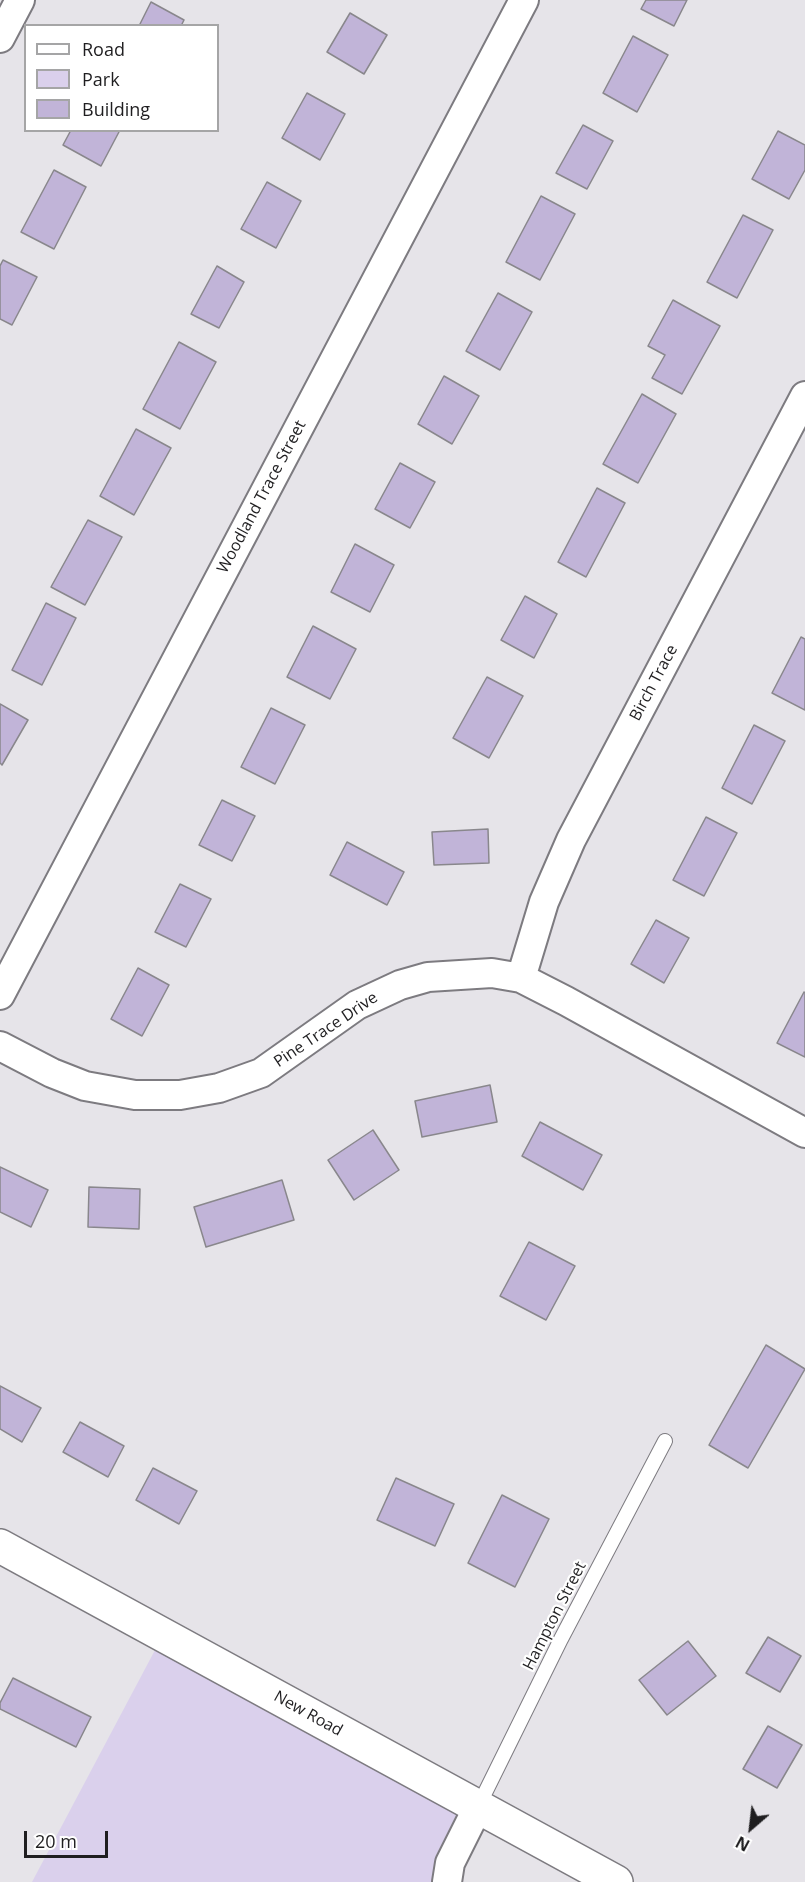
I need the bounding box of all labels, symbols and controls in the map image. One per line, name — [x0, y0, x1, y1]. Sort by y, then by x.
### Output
legend — [24, 24, 219, 132]
text: Road — [82, 37, 125, 61]
text: Park — [82, 67, 120, 91]
text: Building — [82, 97, 150, 121]
street label: Woodland Trace Street — [214, 417, 310, 577]
street label: Birch Trace — [626, 642, 682, 724]
street label: Pine Trace Drive — [271, 988, 381, 1072]
street label: Hampton Street — [519, 1559, 591, 1673]
street label: New Road — [270, 1687, 346, 1741]
north arrow — [721, 1798, 781, 1858]
scale bar — [27, 1819, 111, 1857]
text: 20 m — [35, 1829, 77, 1853]
text: N — [732, 1831, 753, 1857]

